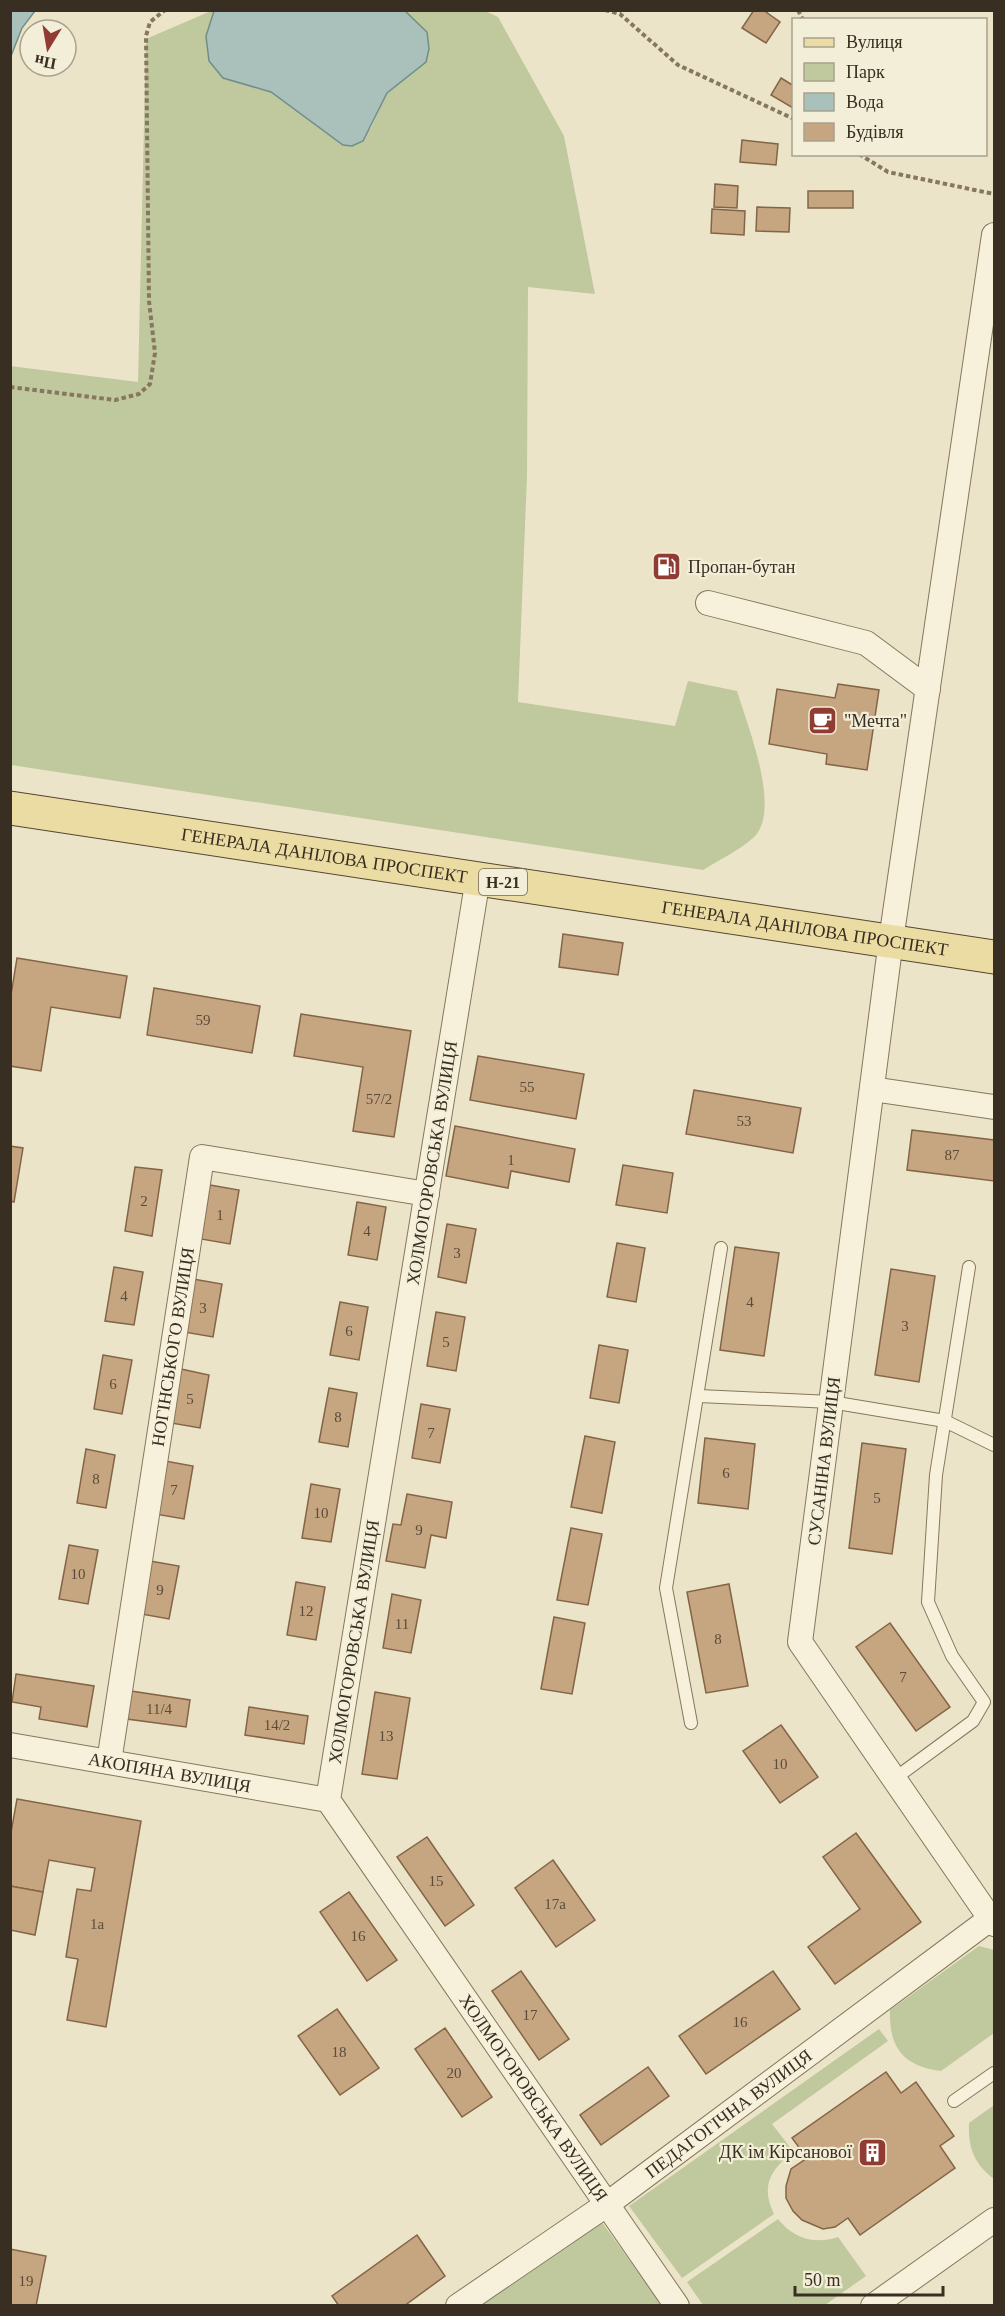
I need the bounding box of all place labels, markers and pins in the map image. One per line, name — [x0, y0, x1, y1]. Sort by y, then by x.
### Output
fuel station icon: Пропан-бутан — [651, 551, 683, 583]
place label: Пропан-бутан — [688, 557, 796, 577]
cafe icon: "Мечта" — [807, 705, 839, 737]
place label: "Мечта" — [844, 711, 907, 731]
building icon: ДК ім Кірсанової — [857, 2136, 889, 2168]
place label: ДК ім Кірсанової — [719, 2142, 852, 2162]

